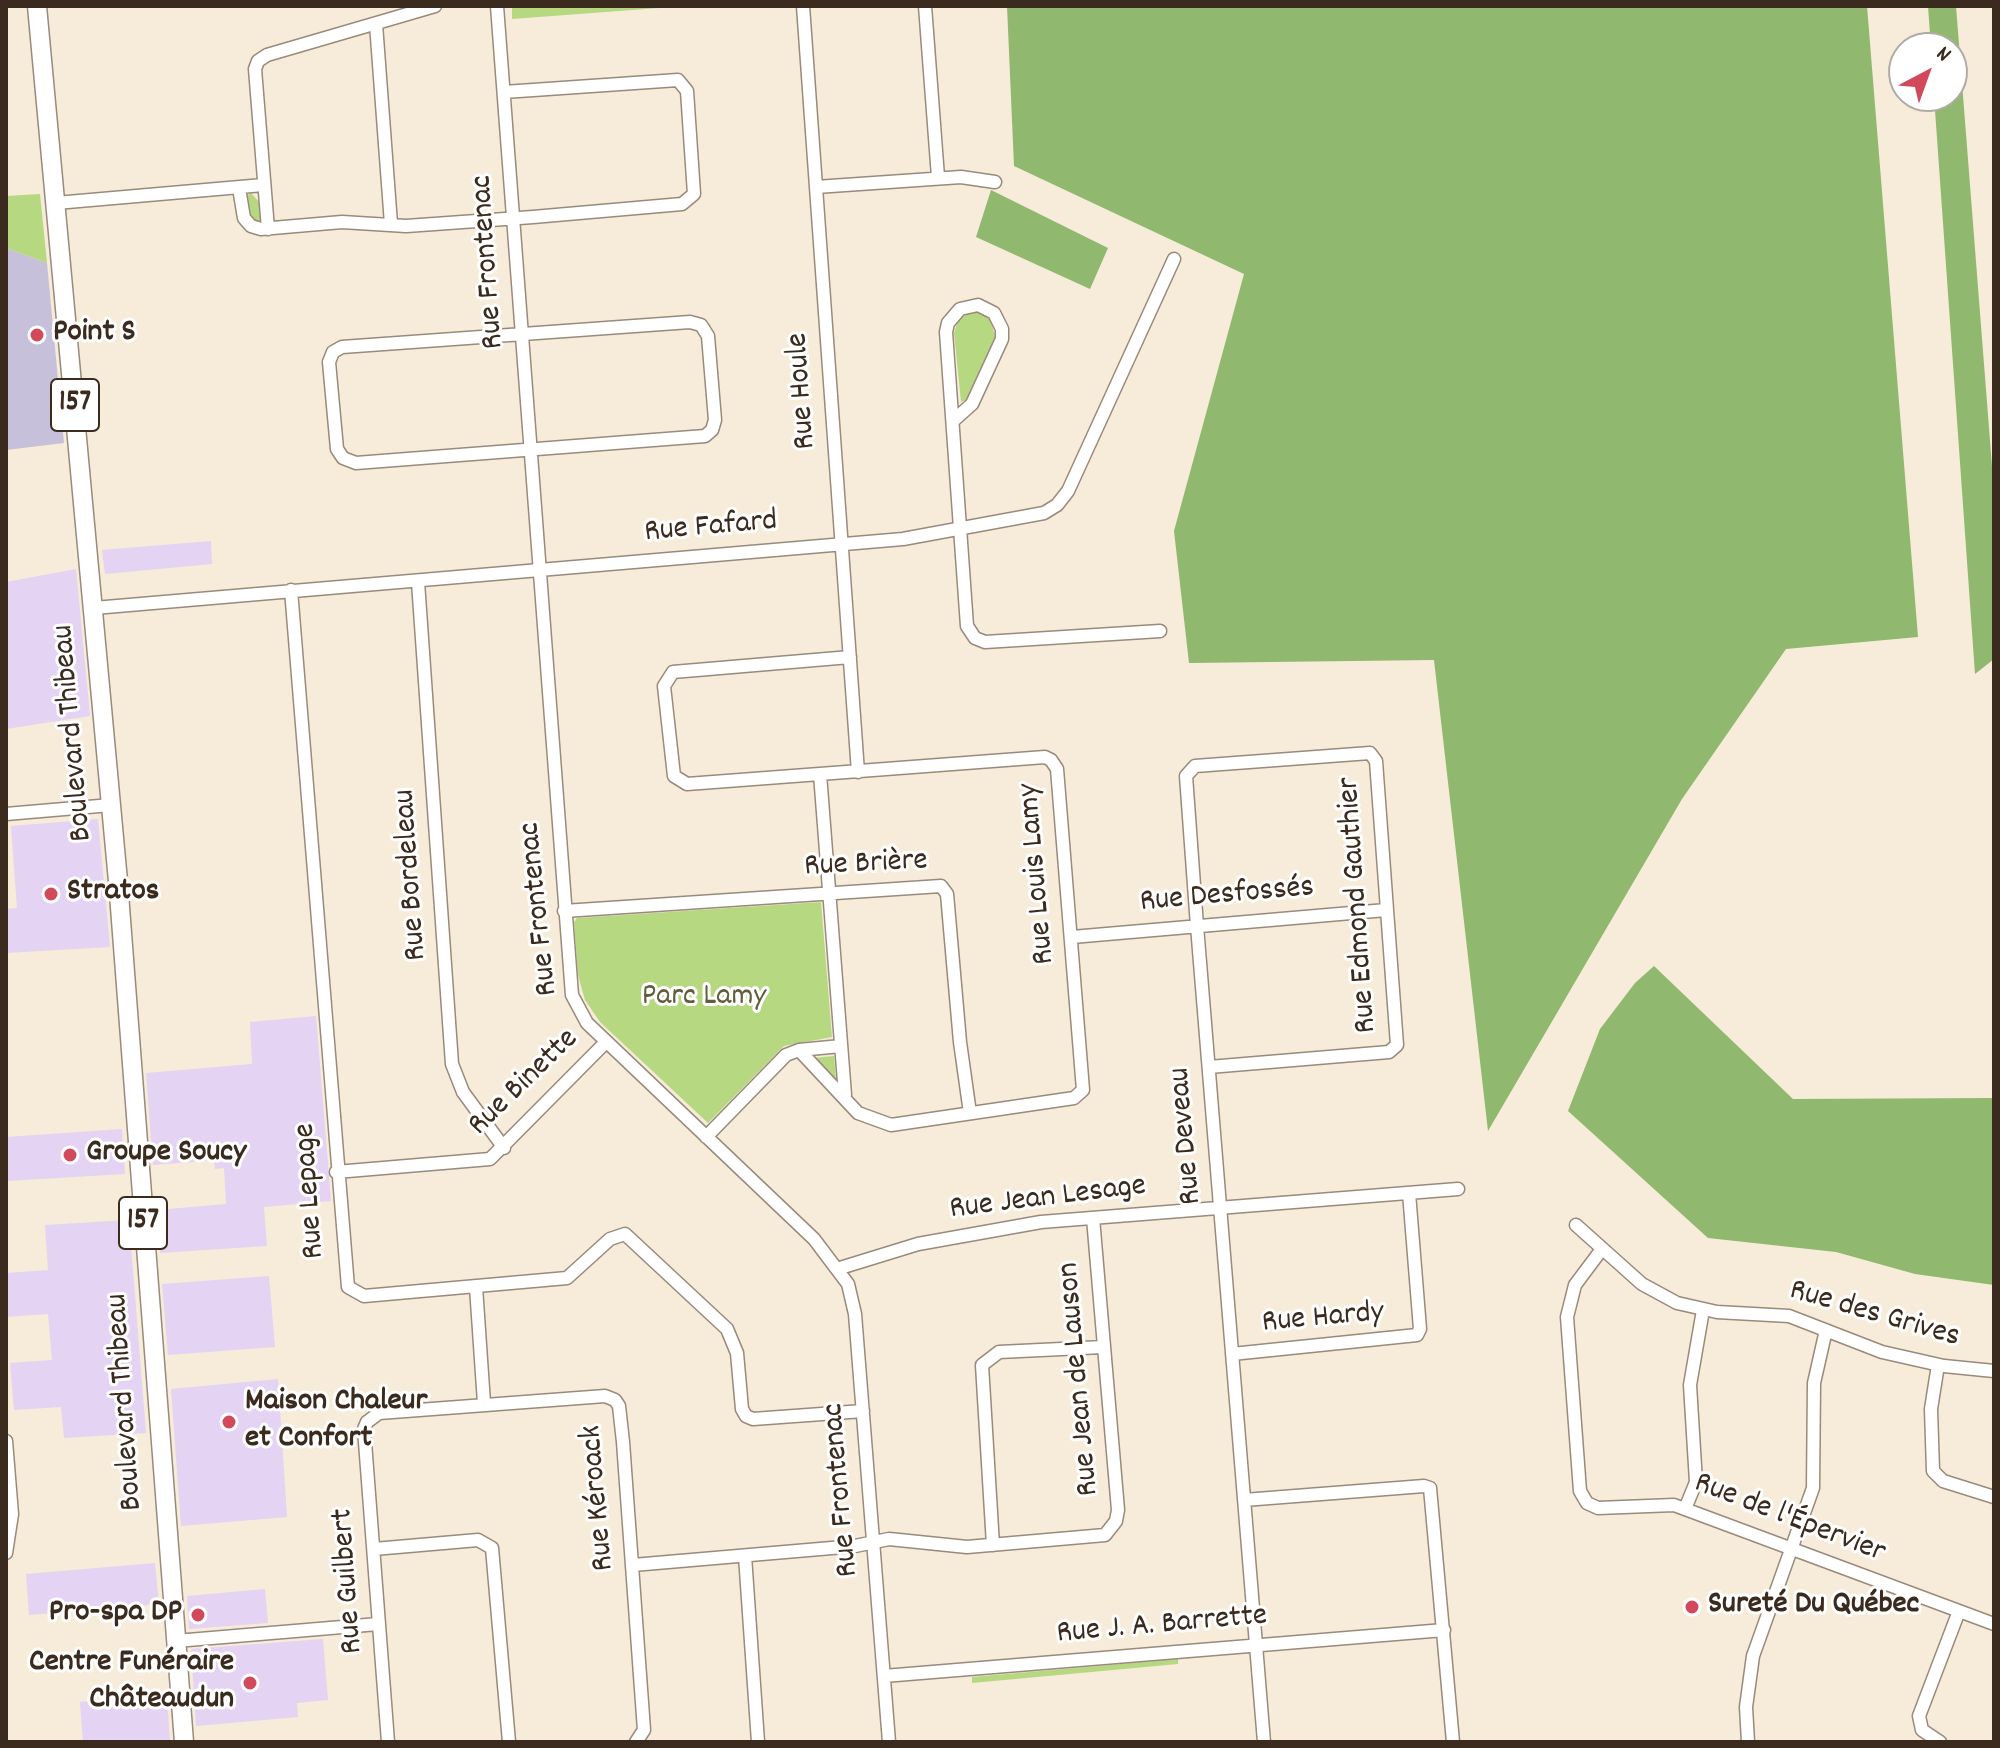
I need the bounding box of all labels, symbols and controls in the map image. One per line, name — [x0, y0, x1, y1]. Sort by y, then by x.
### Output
north arrow — [1888, 32, 1968, 112]
text: N — [1928, 40, 1957, 70]
street label: Rue Frontenac — [465, 174, 515, 350]
place label: Point S — [53, 316, 136, 354]
marker: Point S — [28, 326, 46, 344]
street label: Rue Houle — [781, 331, 827, 451]
road number: 157 — [51, 379, 99, 431]
street label: Rue Fafard — [643, 504, 779, 554]
street label: Boulevard Thibeau — [46, 623, 104, 843]
street label: Rue Edmond Gauthier — [1332, 776, 1388, 1034]
street label: Rue Louis Lamy — [1012, 782, 1066, 966]
street label: Rue Bordeleau — [388, 788, 438, 962]
street label: Rue Frontenac — [513, 820, 569, 998]
street label: Rue Brière — [803, 844, 929, 888]
street label: Rue Desfossés — [1138, 870, 1316, 924]
place label: Stratos — [67, 875, 159, 913]
marker: Stratos — [42, 885, 60, 903]
park label: Parc Lamy — [642, 980, 766, 1018]
street label: Rue Binette — [462, 1022, 588, 1146]
street label: Rue Deveau — [1163, 1066, 1213, 1206]
street label: Rue Lepage — [288, 1122, 336, 1260]
place label: Groupe Soucy — [86, 1136, 246, 1174]
marker: Groupe Soucy — [61, 1146, 79, 1164]
street label: Rue Jean Lesage — [948, 1169, 1148, 1231]
road number: 157 — [119, 1197, 167, 1249]
street label: Rue Jean de Lauson — [1052, 1261, 1110, 1497]
street label: Rue des Grives — [1784, 1273, 1964, 1359]
street label: Boulevard Thibeau — [100, 1292, 154, 1512]
street label: Rue Hardy — [1261, 1296, 1385, 1344]
place label: Maison Chaleur et Confort — [245, 1385, 427, 1460]
street label: Rue Frontenac — [816, 1401, 870, 1579]
marker: Maison Chaleur et Confort — [220, 1413, 238, 1431]
street label: Rue Kéroack — [574, 1423, 626, 1573]
street label: Rue de l'Épervier — [1688, 1466, 1890, 1574]
street label: Rue Guilbert — [326, 1507, 374, 1655]
place label: Sureté Du Québec — [1708, 1588, 1919, 1626]
place label: Pro-spa DP — [49, 1596, 182, 1634]
marker: Sureté Du Québec — [1683, 1598, 1701, 1616]
street label: Rue J. A. Barrette — [1055, 1599, 1269, 1655]
marker: Pro-spa DP — [189, 1606, 207, 1624]
place label: Centre Funéraire Châteaudun — [29, 1646, 234, 1721]
marker: Centre Funéraire Châteaudun — [241, 1674, 259, 1692]

